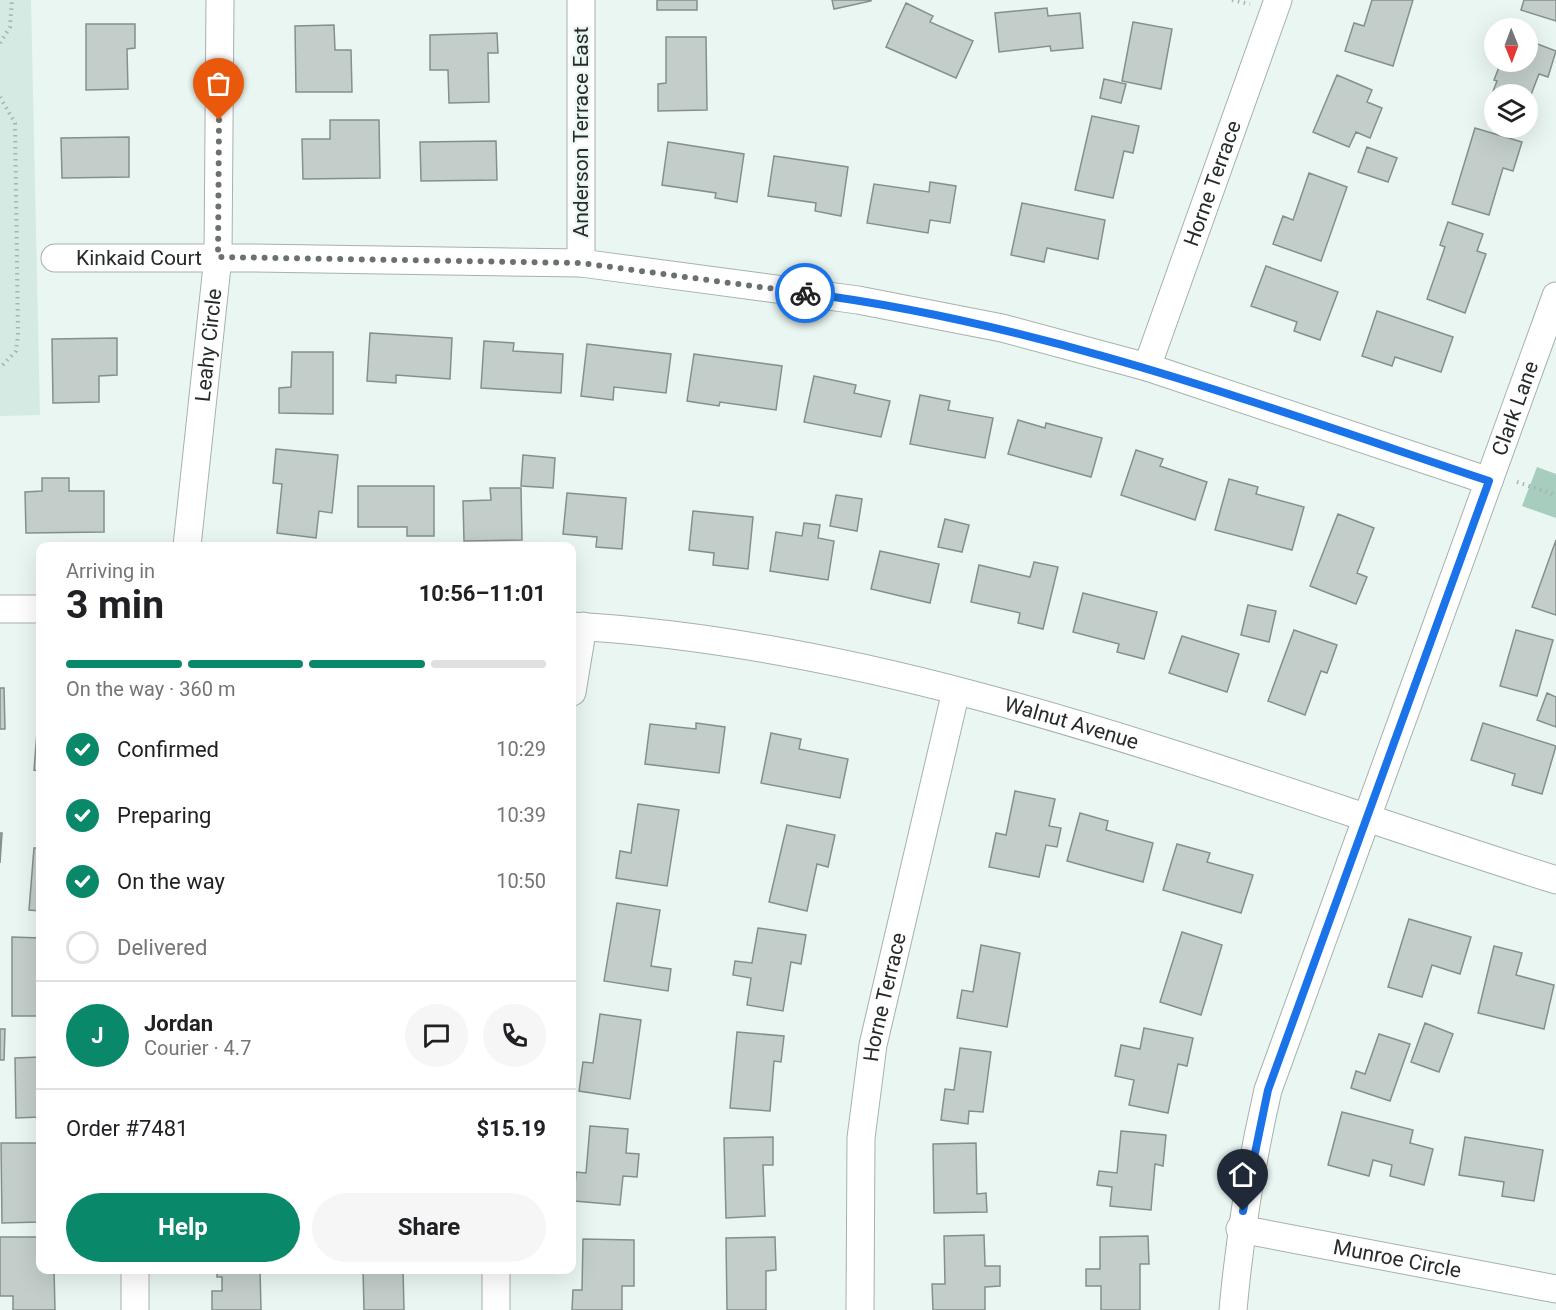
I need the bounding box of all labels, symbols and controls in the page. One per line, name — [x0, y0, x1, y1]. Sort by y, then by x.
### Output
north arrow — [1484, 18, 1538, 72]
map controls — [1484, 18, 1538, 138]
street label: Anderson Terrace East — [569, 26, 593, 237]
pin — [193, 58, 244, 120]
icon: bag — [202, 67, 235, 100]
button: layers — [1484, 84, 1538, 138]
street label: Horne Terrace — [1179, 117, 1246, 249]
street label: Kinkaid Court — [76, 246, 202, 270]
courier — [775, 263, 835, 323]
icon: bike — [789, 277, 822, 310]
street label: Leahy Circle — [191, 287, 227, 403]
street label: Clark Lane — [1487, 358, 1543, 459]
text: Arriving in — [66, 559, 155, 583]
text: 10:56–11:01 — [419, 581, 546, 606]
text: 3 min — [66, 582, 164, 628]
text: On the way · 360 m — [66, 677, 235, 701]
street label: Walnut Avenue — [1002, 692, 1142, 754]
icon: check — [66, 733, 99, 766]
text: Confirmed — [117, 737, 219, 762]
text: 10:29 — [496, 737, 546, 761]
icon: check — [66, 799, 99, 832]
text: Preparing — [117, 803, 211, 828]
text: 10:39 — [496, 803, 546, 827]
icon: check — [66, 865, 99, 898]
text: On the way — [117, 869, 225, 894]
text: 10:50 — [496, 869, 546, 893]
street label: Horne Terrace — [859, 930, 911, 1063]
text: Delivered — [117, 935, 207, 960]
button: chat — [405, 1004, 468, 1067]
button: phone — [483, 1004, 546, 1067]
text: Jordan — [144, 1011, 213, 1036]
text: J — [91, 1023, 104, 1048]
text: Courier · 4.7 — [144, 1036, 251, 1060]
text: Order #7481 — [66, 1116, 188, 1141]
text: $15.19 — [477, 1116, 546, 1141]
pin — [1217, 1149, 1268, 1211]
icon: home — [1226, 1158, 1259, 1191]
button: Help — [66, 1193, 300, 1262]
button: Share — [312, 1193, 546, 1262]
street label: Munroe Circle — [1331, 1235, 1463, 1283]

